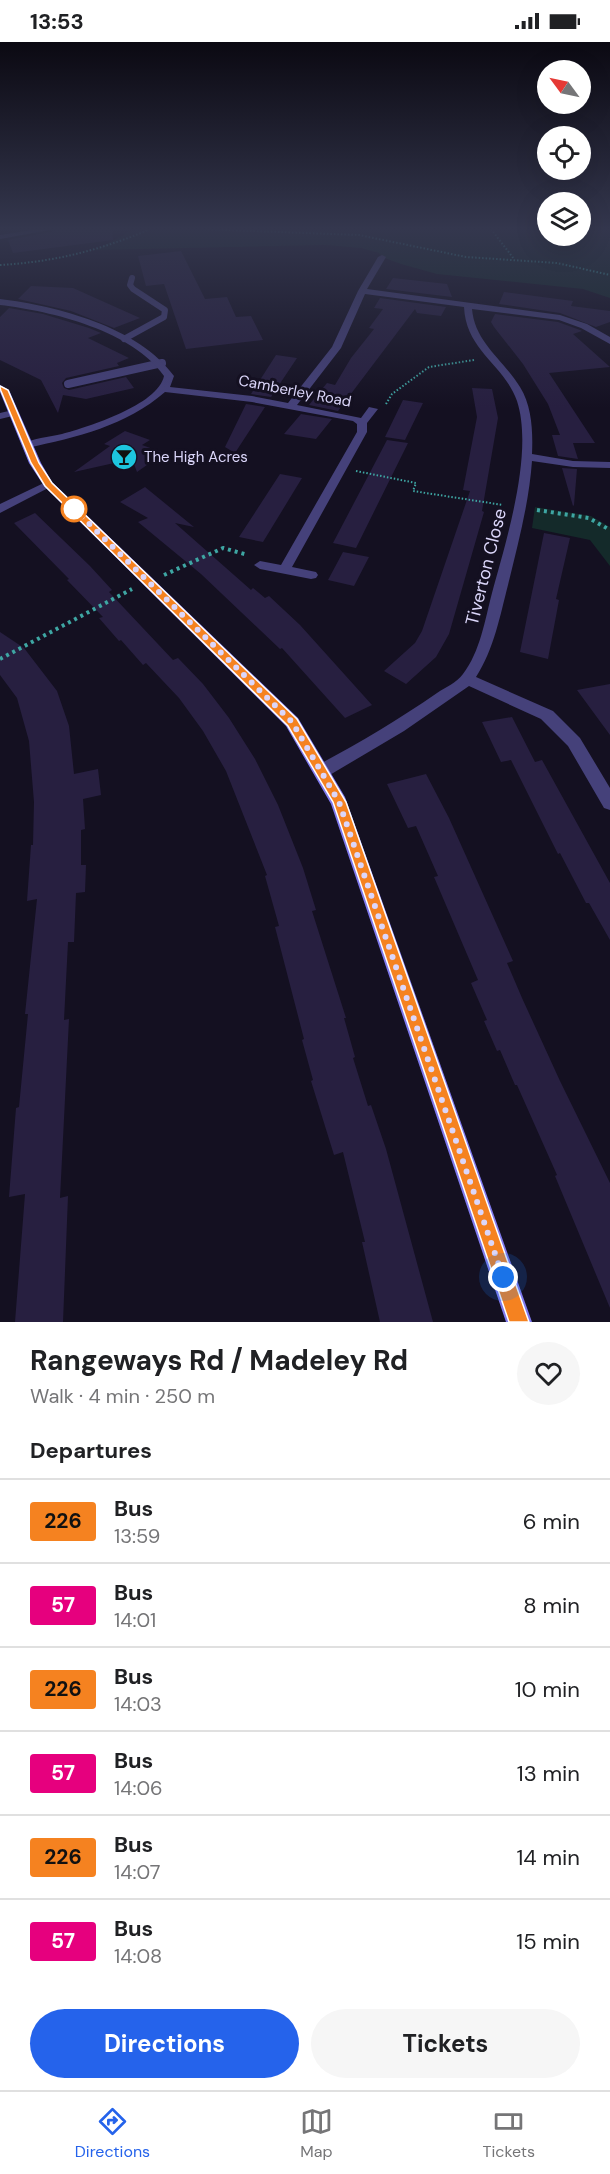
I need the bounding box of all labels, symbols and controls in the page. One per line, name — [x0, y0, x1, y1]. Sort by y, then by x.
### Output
text: 13:53 — [30, 7, 84, 36]
north arrow — [537, 60, 591, 114]
map controls — [537, 60, 591, 246]
button: locate — [537, 126, 591, 180]
button: layers — [537, 192, 591, 246]
street label: Camberley Road — [237, 370, 353, 412]
bar icon: The High Acres — [109, 442, 139, 472]
place label: The High Acres — [144, 447, 248, 467]
unlabelled marker — [61, 496, 87, 522]
street label: Tiverton Close — [460, 506, 512, 628]
your location — [488, 1262, 518, 1292]
text: Rangeways Rd / Madeley Rd — [30, 1342, 408, 1379]
button: heart — [517, 1342, 580, 1405]
text: Walk · 4 min · 250 m — [30, 1383, 215, 1409]
text: Departures — [30, 1436, 152, 1465]
text: Bus — [114, 1494, 153, 1523]
text: 226 — [44, 1507, 82, 1535]
text: 6 min — [523, 1507, 580, 1536]
text: 13:59 — [114, 1523, 160, 1549]
text: Bus — [114, 1578, 153, 1607]
text: 57 — [51, 1591, 75, 1619]
text: 8 min — [523, 1591, 580, 1620]
text: 14:01 — [114, 1607, 156, 1633]
text: Bus — [114, 1662, 153, 1691]
text: 226 — [44, 1675, 82, 1703]
text: 10 min — [515, 1675, 580, 1704]
text: 14:03 — [114, 1691, 162, 1717]
text: Bus — [114, 1746, 153, 1775]
text: 57 — [51, 1759, 75, 1787]
text: 13 min — [517, 1759, 580, 1788]
text: 14:06 — [114, 1775, 163, 1801]
text: Bus — [114, 1830, 153, 1859]
text: 226 — [44, 1843, 82, 1871]
text: 14 min — [516, 1843, 580, 1872]
text: 14:07 — [114, 1859, 161, 1885]
text: Bus — [114, 1914, 153, 1943]
text: 57 — [51, 1927, 75, 1955]
text: 15 min — [516, 1927, 580, 1956]
text: 14:08 — [114, 1943, 162, 1969]
button: Directions — [30, 2009, 299, 2078]
button: Tickets — [311, 2009, 580, 2078]
tab: Directions — [75, 2105, 150, 2162]
tab: Map — [300, 2105, 333, 2162]
tab: Tickets — [483, 2105, 535, 2162]

